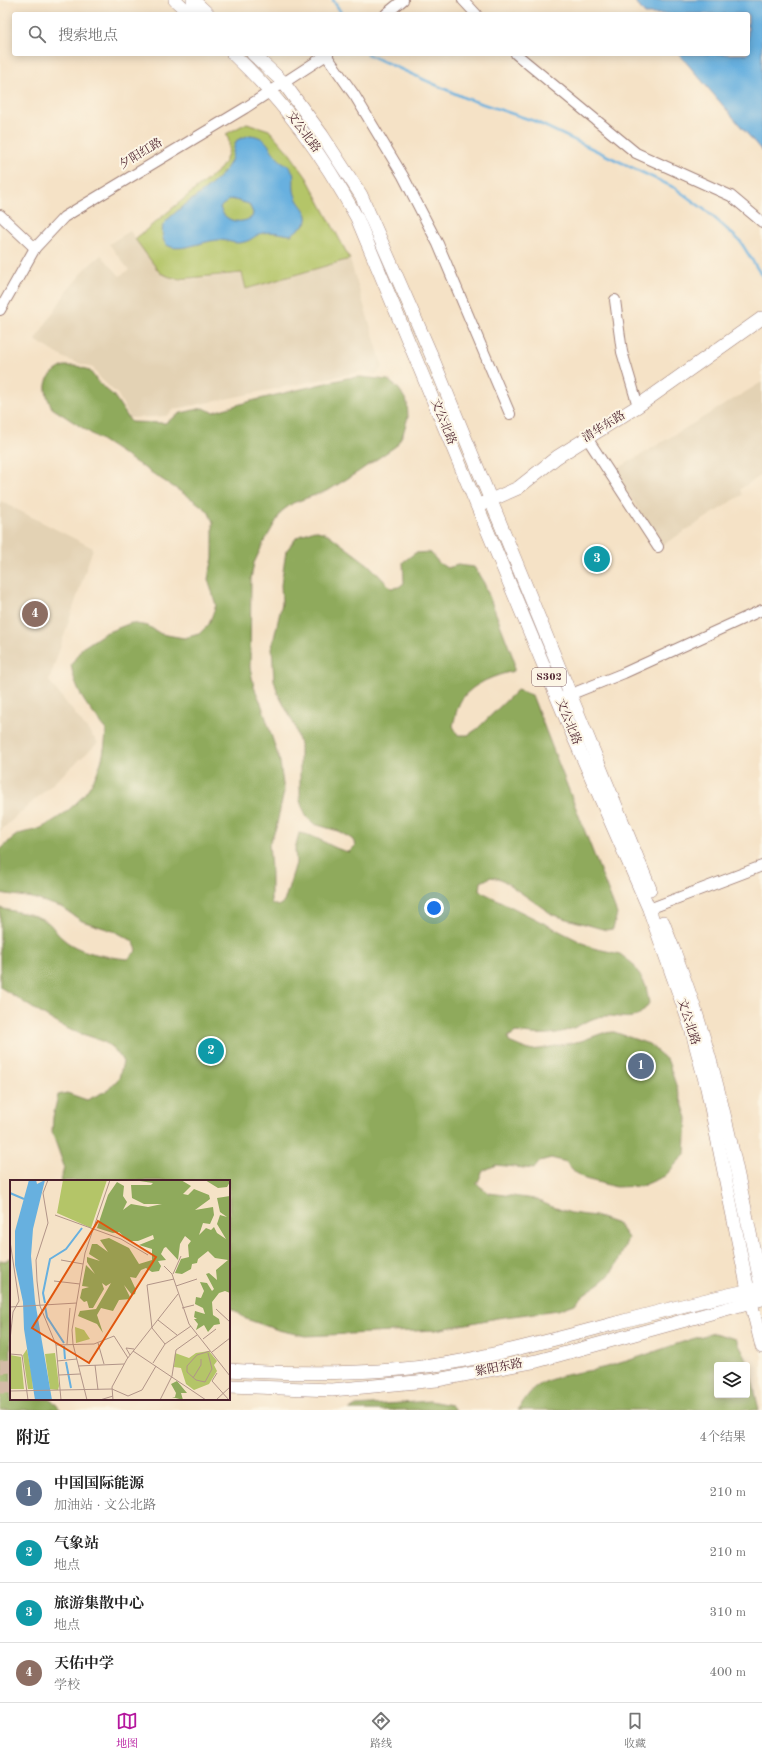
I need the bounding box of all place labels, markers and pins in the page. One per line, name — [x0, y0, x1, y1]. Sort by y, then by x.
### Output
pin: 3 — [584, 544, 610, 574]
pin: 4 — [22, 599, 48, 629]
pin: 2 — [198, 1036, 224, 1066]
pin: 1 — [628, 1051, 654, 1081]

